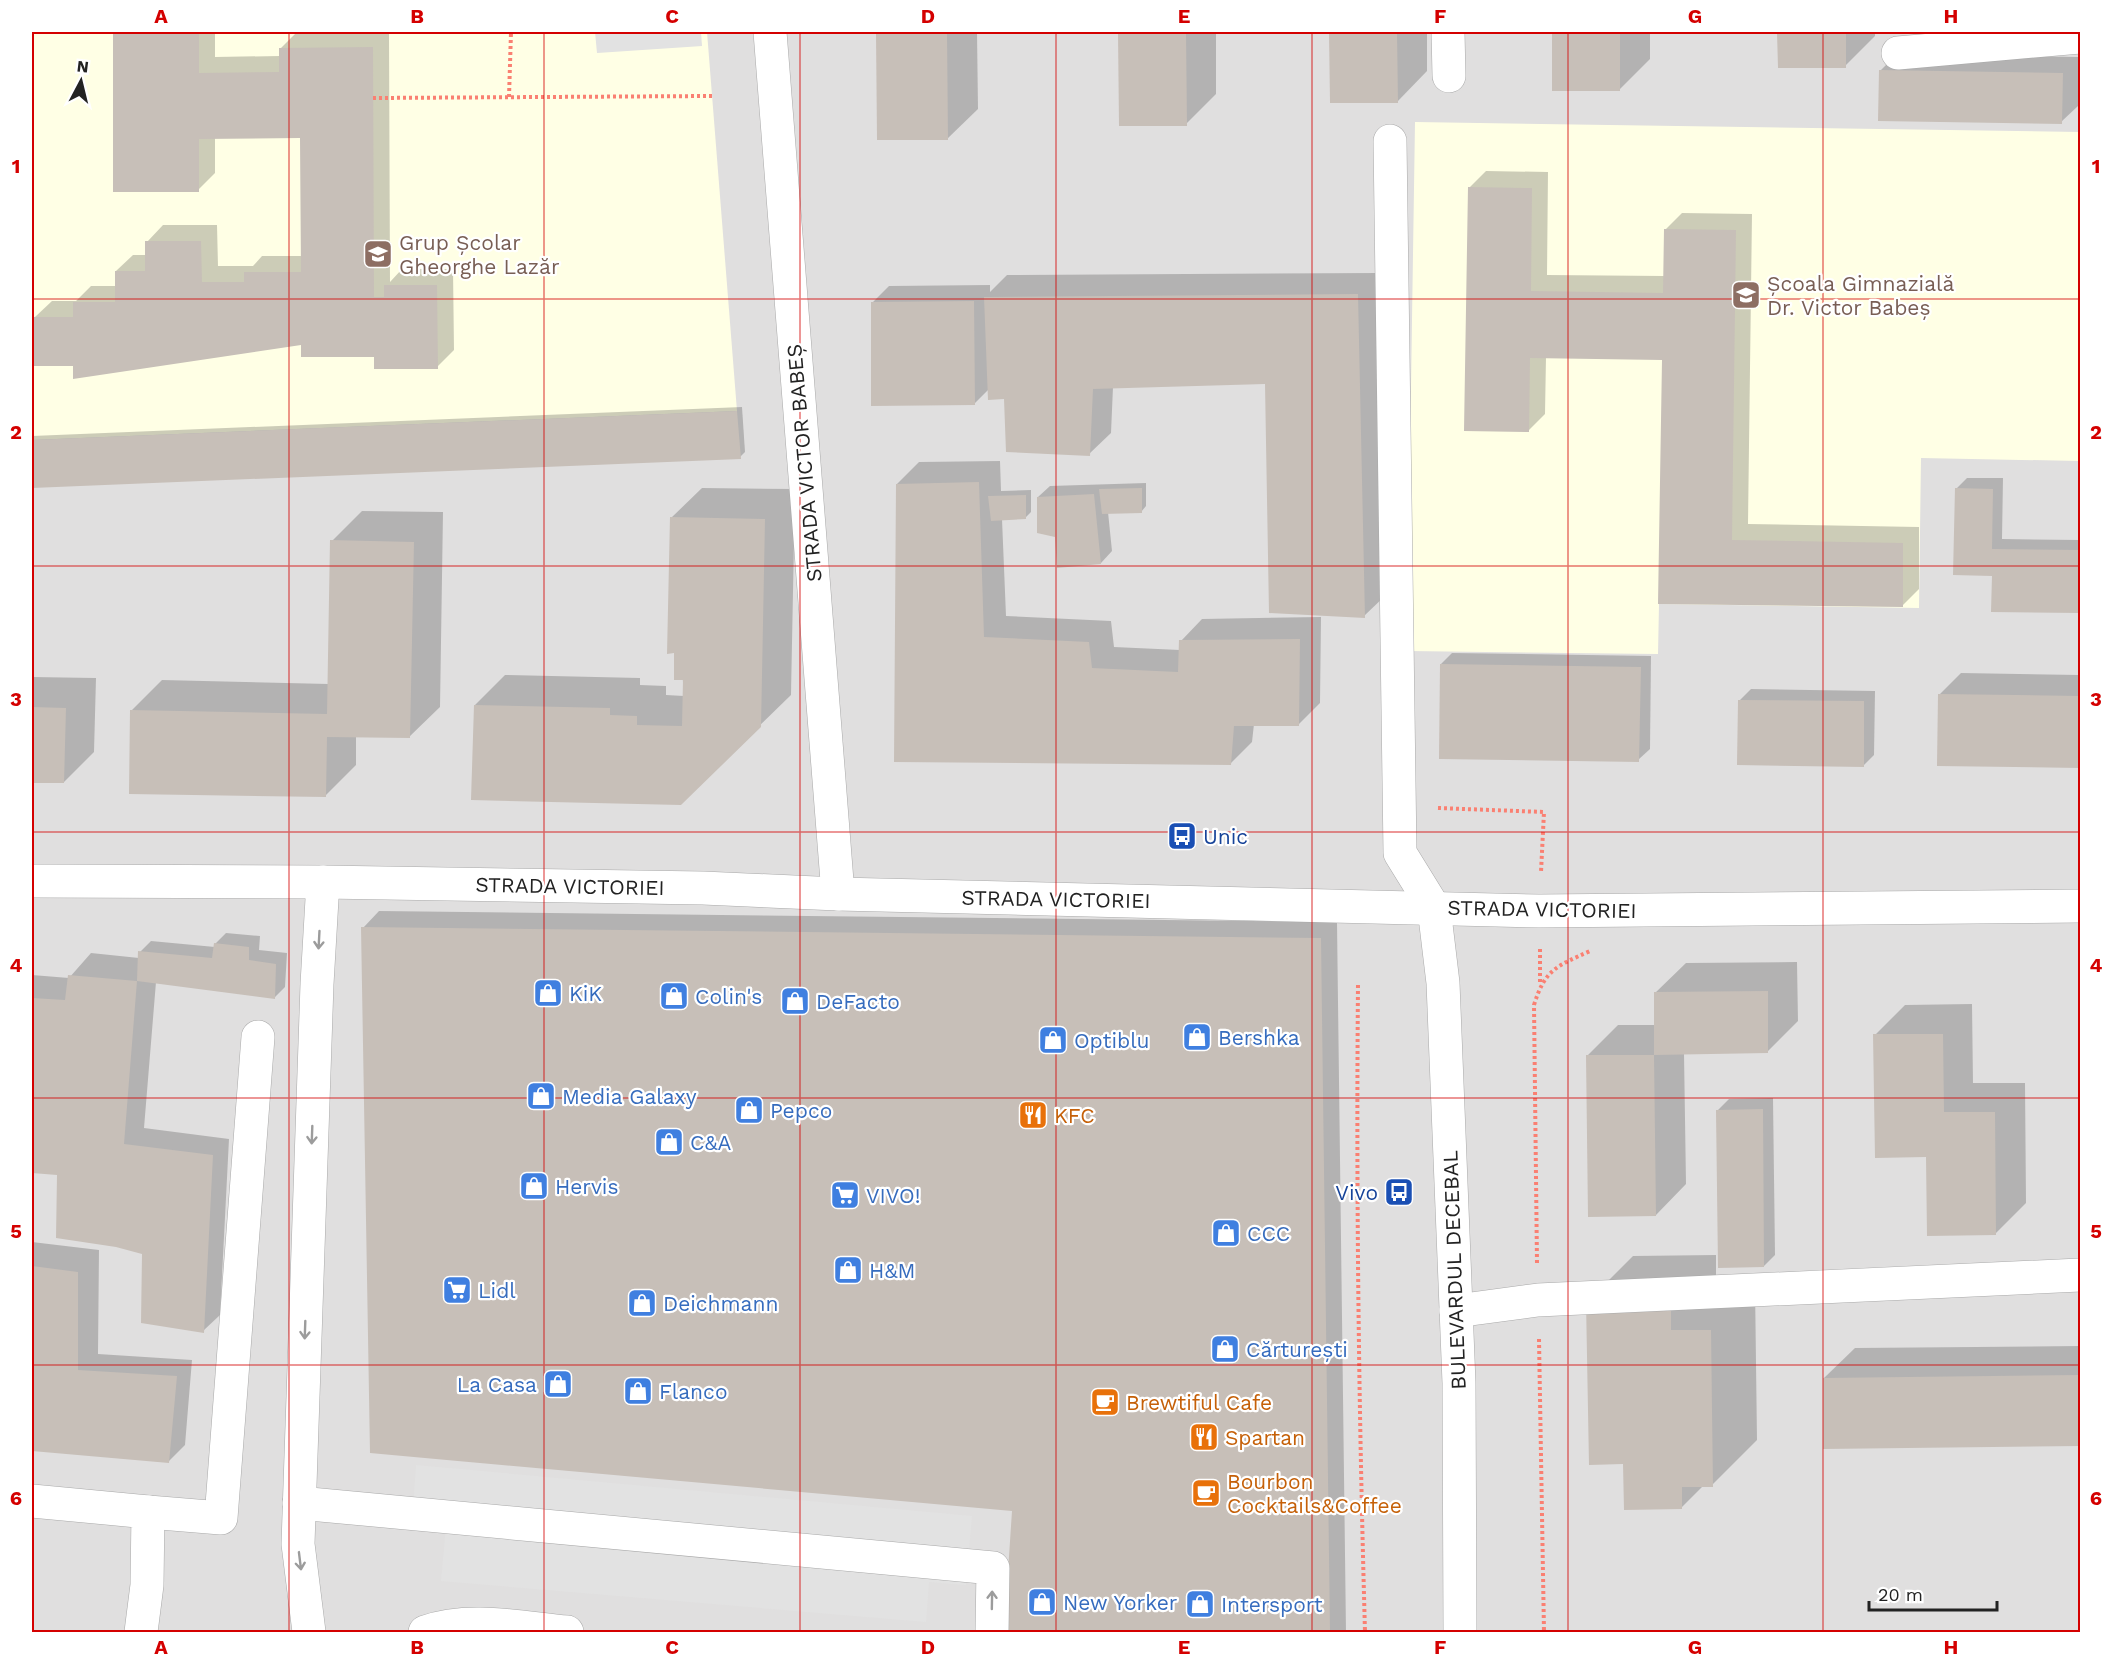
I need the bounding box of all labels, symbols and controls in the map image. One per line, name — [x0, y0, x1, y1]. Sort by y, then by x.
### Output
text: A — [154, 4, 168, 28]
text: B — [410, 4, 424, 28]
text: C — [665, 4, 679, 28]
text: D — [921, 4, 935, 28]
text: E — [1178, 4, 1190, 28]
text: F — [1434, 4, 1446, 28]
text: G — [1688, 4, 1702, 28]
text: H — [1944, 4, 1958, 28]
north arrow — [51, 51, 111, 111]
text: N — [76, 56, 90, 77]
text: 1 — [12, 154, 20, 178]
text: 1 — [2092, 154, 2100, 178]
place label: Grup Școlar Gheorghe Lazăr — [399, 230, 560, 279]
school or university icon: Grup Școlar Gheorghe Lazăr — [362, 238, 394, 270]
place label: Școala Gimnazială Dr. Victor Babeș — [1767, 271, 1954, 320]
school or university icon: Școala Gimnazială Dr. Victor Babeș — [1730, 279, 1762, 311]
street label: STRADA VICTOR BABEȘ — [781, 343, 827, 583]
text: 2 — [10, 420, 22, 444]
text: 2 — [2090, 420, 2102, 444]
text: 3 — [10, 687, 22, 711]
text: 3 — [2090, 687, 2102, 711]
bus stop icon: Unic — [1166, 820, 1198, 852]
place label: Unic — [1203, 824, 1248, 849]
street label: STRADA VICTORIEI — [475, 872, 665, 900]
street label: STRADA VICTORIEI — [961, 885, 1151, 913]
street label: STRADA VICTORIEI — [1447, 895, 1637, 923]
one-way arrow — [314, 930, 325, 950]
text: 4 — [10, 953, 23, 977]
text: 4 — [2090, 953, 2103, 977]
shop icon: KiK — [532, 977, 564, 1009]
shop icon: Colin's — [658, 980, 690, 1012]
place label: KiK — [569, 981, 602, 1006]
place label: Colin's — [695, 984, 762, 1009]
shop icon: DeFacto — [779, 985, 811, 1017]
place label: DeFacto — [816, 989, 900, 1014]
shop icon: Bershka — [1181, 1021, 1213, 1053]
shop icon: Optiblu — [1037, 1024, 1069, 1056]
place label: Bershka — [1218, 1025, 1300, 1050]
place label: Optiblu — [1074, 1028, 1150, 1053]
shop icon: Media Galaxy — [525, 1080, 557, 1112]
place label: Media Galaxy — [562, 1084, 697, 1109]
shop icon: Pepco — [733, 1094, 765, 1126]
place label: Pepco — [770, 1098, 832, 1123]
restaurant icon: KFC — [1017, 1099, 1049, 1131]
place label: KFC — [1054, 1103, 1095, 1128]
one-way arrow — [306, 1125, 318, 1145]
shop icon: C&A — [653, 1126, 685, 1158]
place label: C&A — [690, 1130, 731, 1155]
street label: BULEVARDUL DECEBAL — [1437, 1150, 1471, 1390]
shop icon: Hervis — [518, 1170, 550, 1202]
place label: Hervis — [555, 1174, 619, 1199]
bus stop icon: Vivo — [1383, 1176, 1415, 1208]
supermarket icon: VIVO! — [829, 1179, 861, 1211]
place label: Vivo — [1335, 1180, 1378, 1205]
place label: VIVO! — [866, 1183, 921, 1208]
shop icon: CCC — [1210, 1217, 1242, 1249]
text: 5 — [10, 1219, 22, 1243]
text: 5 — [2090, 1219, 2102, 1243]
place label: CCC — [1247, 1221, 1290, 1246]
shop icon: H&M — [832, 1254, 864, 1286]
place label: H&M — [869, 1258, 915, 1283]
supermarket icon: Lidl — [441, 1274, 473, 1306]
place label: Lidl — [478, 1278, 516, 1303]
shop icon: Deichmann — [626, 1287, 658, 1319]
place label: Deichmann — [663, 1291, 779, 1316]
one-way arrow — [300, 1319, 311, 1339]
shop icon: Cărturești — [1209, 1333, 1241, 1365]
place label: Cărturești — [1246, 1337, 1348, 1362]
shop icon: La Casa — [542, 1368, 574, 1400]
place label: La Casa — [457, 1372, 537, 1397]
shop icon: Flanco — [622, 1375, 654, 1407]
place label: Flanco — [659, 1379, 727, 1404]
cafe icon: Brewtiful Cafe — [1089, 1386, 1121, 1418]
place label: Brewtiful Cafe — [1126, 1390, 1272, 1415]
restaurant icon: Spartan — [1188, 1421, 1220, 1453]
place label: Spartan — [1225, 1425, 1305, 1450]
place label: Bourbon Cocktails&Coffee — [1227, 1469, 1402, 1518]
cafe icon: Bourbon Cocktails&Coffee — [1190, 1477, 1222, 1509]
text: 6 — [10, 1486, 22, 1510]
text: 6 — [2090, 1486, 2102, 1510]
one-way arrow — [295, 1551, 306, 1571]
scale bar — [1869, 1574, 1996, 1612]
text: 20 m — [1878, 1584, 1923, 1605]
shop icon: New Yorker — [1026, 1586, 1058, 1618]
shop icon: Intersport — [1184, 1588, 1216, 1620]
place label: New Yorker — [1063, 1590, 1178, 1615]
one-way arrow — [986, 1591, 998, 1611]
place label: Intersport — [1221, 1592, 1323, 1617]
text: A — [154, 1635, 168, 1659]
text: B — [410, 1635, 424, 1659]
text: C — [665, 1635, 679, 1659]
text: D — [921, 1635, 935, 1659]
text: E — [1178, 1635, 1190, 1659]
text: F — [1434, 1635, 1446, 1659]
text: G — [1688, 1635, 1702, 1659]
text: H — [1944, 1635, 1958, 1659]

